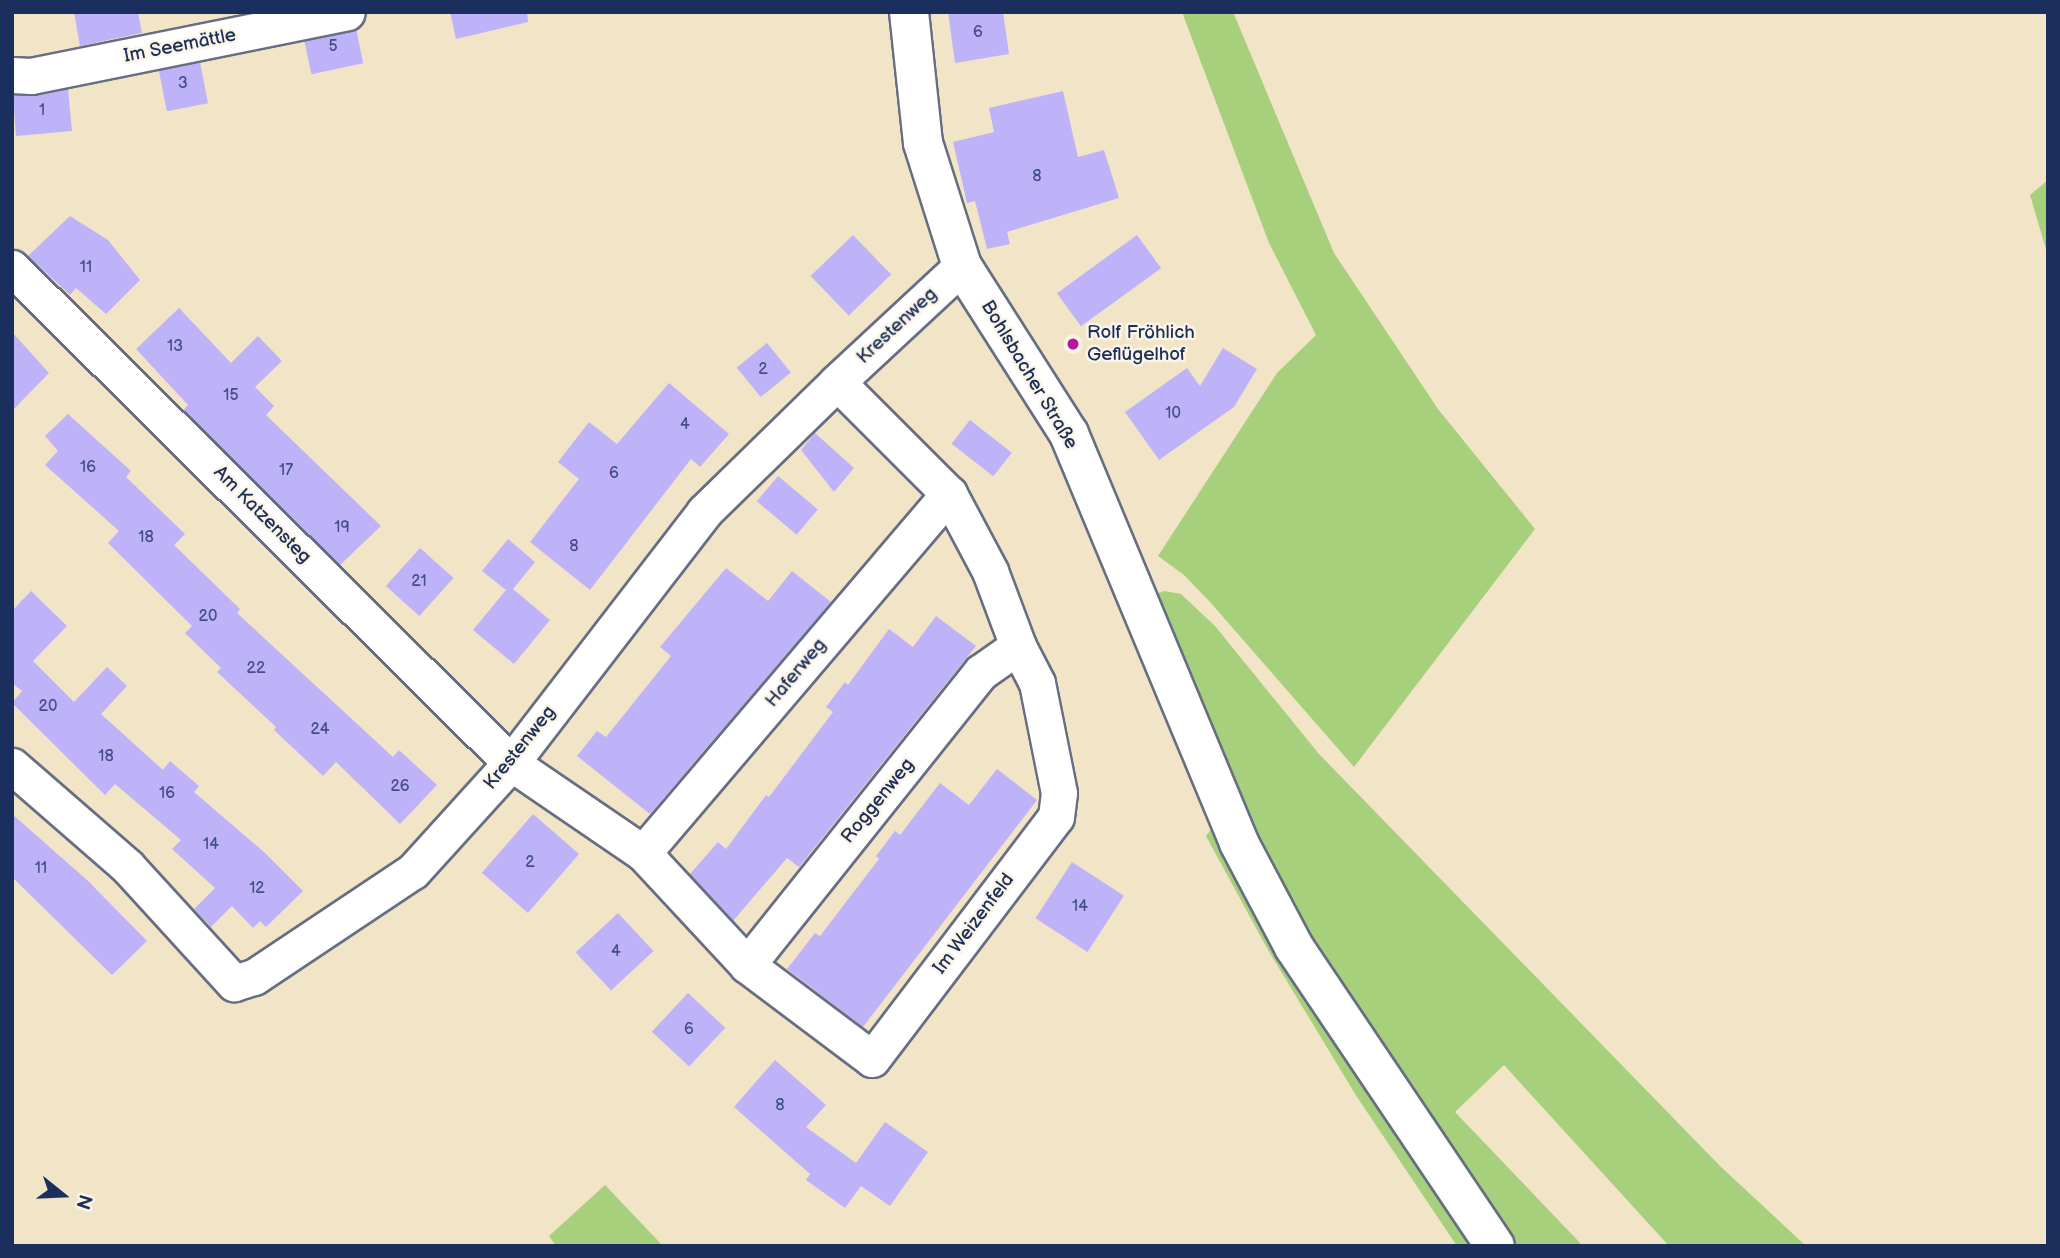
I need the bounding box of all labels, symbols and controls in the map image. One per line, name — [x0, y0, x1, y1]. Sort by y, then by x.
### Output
house number: 6 — [973, 23, 983, 43]
street label: Im Seemättle — [122, 24, 238, 68]
house number: 5 — [328, 37, 338, 57]
house number: 3 — [178, 74, 188, 94]
house number: 1 — [39, 101, 45, 121]
house number: 8 — [1032, 167, 1042, 187]
house number: 11 — [80, 258, 92, 278]
street label: Krestenweg — [852, 283, 942, 369]
street label: Bohlsbacher Straße — [976, 296, 1082, 454]
place label: Rolf Fröhlich Geflügelhof — [1087, 322, 1195, 366]
marker: Rolf Fröhlich Geflügelhof — [1065, 336, 1081, 352]
house number: 13 — [167, 337, 183, 357]
house number: 2 — [758, 360, 768, 380]
house number: 15 — [223, 386, 239, 406]
house number: 10 — [1165, 404, 1181, 424]
house number: 4 — [680, 415, 690, 435]
house number: 16 — [80, 458, 96, 478]
street label: Am Katzensteg — [208, 461, 316, 569]
house number: 17 — [279, 461, 293, 481]
house number: 6 — [609, 464, 619, 484]
house number: 19 — [334, 518, 350, 538]
house number: 18 — [138, 528, 154, 548]
house number: 8 — [569, 537, 579, 557]
house number: 21 — [411, 572, 427, 592]
house number: 20 — [199, 607, 217, 627]
street label: Haferweg — [761, 634, 831, 712]
house number: 22 — [247, 659, 265, 679]
house number: 20 — [39, 697, 57, 717]
street label: Krestenweg — [479, 701, 561, 795]
house number: 24 — [311, 720, 329, 740]
house number: 18 — [98, 747, 114, 767]
street label: Roggenweg — [837, 754, 919, 848]
house number: 26 — [390, 777, 410, 797]
house number: 16 — [159, 784, 175, 804]
house number: 14 — [203, 835, 219, 855]
house number: 2 — [525, 853, 535, 873]
house number: 11 — [35, 859, 47, 879]
street label: Im Weizenfeld — [928, 869, 1020, 979]
house number: 12 — [249, 879, 265, 899]
house number: 14 — [1072, 897, 1088, 917]
house number: 4 — [611, 942, 621, 962]
house number: 6 — [684, 1020, 694, 1040]
house number: 8 — [775, 1096, 785, 1116]
north arrow — [28, 1160, 98, 1230]
text: N — [70, 1191, 97, 1212]

